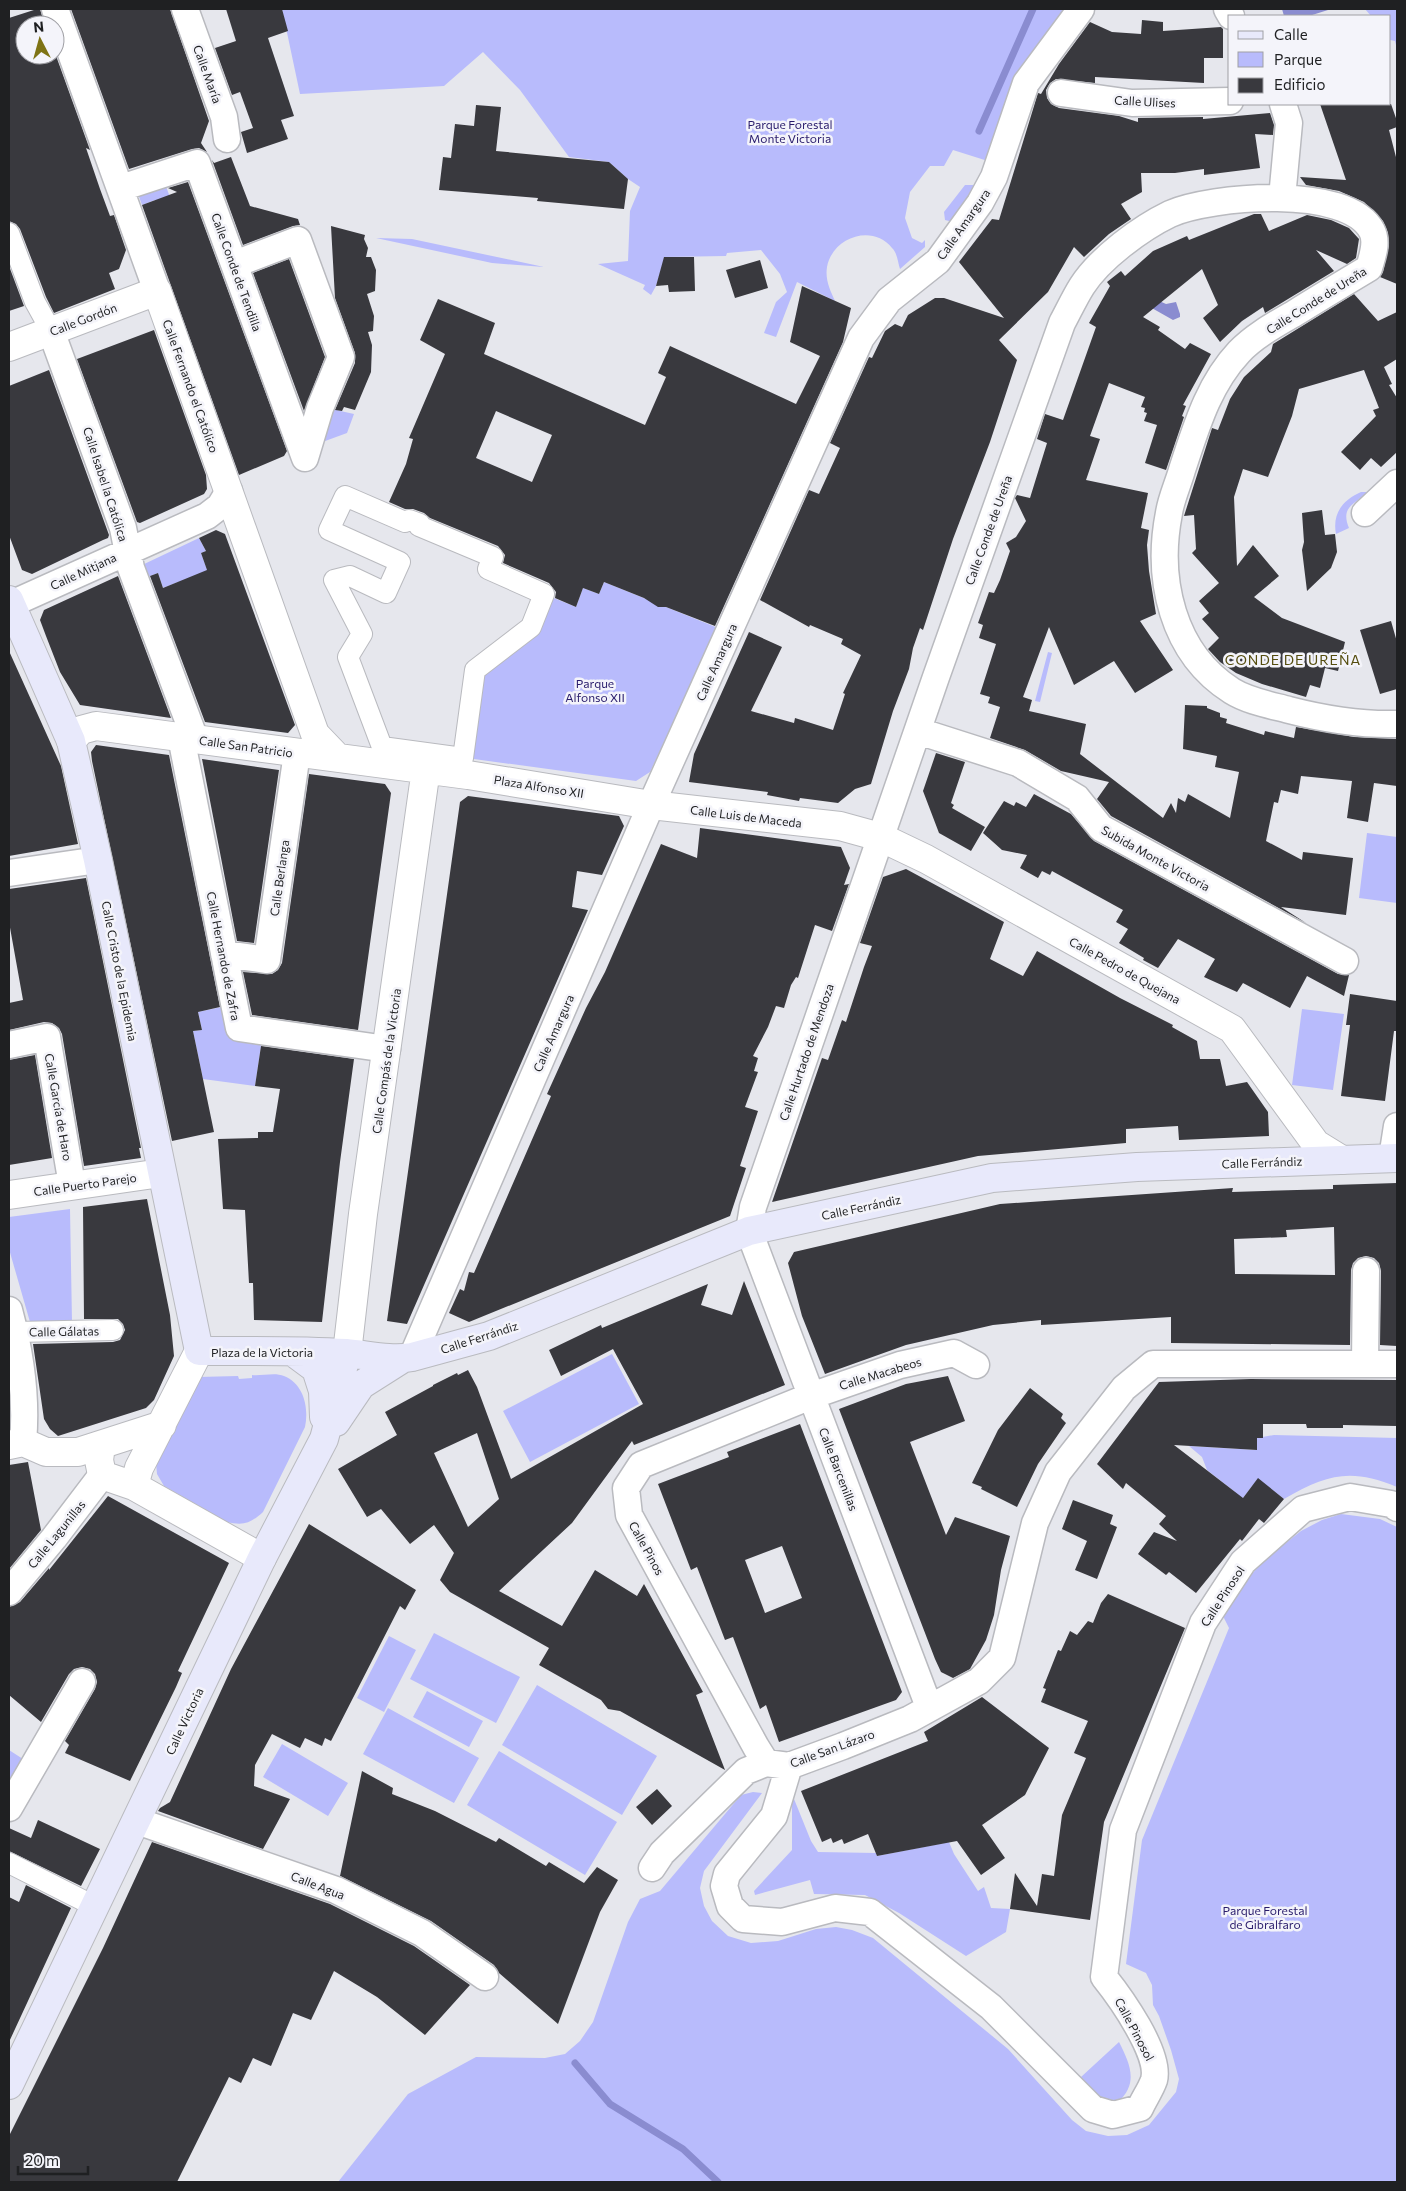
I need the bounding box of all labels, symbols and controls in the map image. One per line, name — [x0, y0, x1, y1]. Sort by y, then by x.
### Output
north arrow — [15, 15, 65, 65]
legend — [1228, 15, 1391, 105]
text: N — [32, 18, 45, 36]
text: Calle — [1274, 25, 1308, 43]
street label: Calle María — [191, 43, 225, 105]
text: Parque — [1274, 50, 1322, 68]
text: Edificio — [1274, 75, 1325, 93]
street label: Calle Ulises — [1114, 92, 1176, 110]
park label: Parque Forestal Monte Victoria — [747, 117, 833, 145]
street label: Calle Amargura — [933, 186, 993, 262]
street label: Calle Conde de Tendilla — [209, 211, 265, 333]
street label: Calle Conde de Ureña — [1263, 263, 1369, 337]
street label: Calle Gordón — [47, 300, 119, 338]
street label: Calle Fernando el Católico — [160, 317, 222, 455]
street label: Calle Isabel la Católica — [81, 425, 131, 543]
street label: Calle Conde de Ureña — [962, 473, 1014, 587]
street label: Calle Mitjana — [48, 550, 118, 592]
street label: Calle Amargura — [693, 621, 739, 703]
district label: CONDE DE UREÑA — [1225, 651, 1361, 668]
park label: Parque Alfonso XII — [565, 676, 625, 704]
street label: Calle San Patricio — [198, 732, 294, 760]
street label: Plaza Alfonso XII — [493, 772, 585, 800]
street label: Calle Luis de Maceda — [689, 802, 803, 830]
street label: Subida Monte Victoria — [1099, 822, 1213, 894]
street label: Calle Berlanga — [267, 839, 291, 917]
street label: Calle Hernando de Zafra — [205, 890, 243, 1022]
street label: Calle Cristo de la Epidemia — [100, 900, 140, 1042]
street label: Calle Pedro de Quejana — [1067, 934, 1183, 1006]
street label: Calle Hurtado de Mendoza — [776, 982, 836, 1122]
street label: Calle Compás de la Victoria — [369, 987, 403, 1135]
street label: Calle Amargura — [530, 992, 576, 1074]
street label: Calle García de Haro — [43, 1052, 75, 1162]
street label: Calle Ferrándiz — [1221, 1154, 1303, 1170]
street label: Calle Puerto Parejo — [33, 1170, 137, 1198]
street label: Calle Ferrándiz — [820, 1192, 902, 1222]
street label: Calle Ferrándiz — [438, 1318, 520, 1356]
street label: Calle Gálatas — [29, 1323, 99, 1339]
street label: Plaza de la Victoria — [211, 1345, 313, 1359]
street label: Calle Macabeos — [837, 1354, 923, 1392]
street label: Calle Barcenillas — [817, 1425, 861, 1513]
street label: Calle Lagunillas — [24, 1497, 88, 1571]
street label: Calle Pinos — [627, 1519, 667, 1577]
street label: Calle Pinosol — [1197, 1563, 1247, 1629]
street label: Calle Victoria — [162, 1685, 206, 1757]
street label: Calle San Lázaro — [788, 1726, 876, 1770]
street label: Calle Agua — [289, 1868, 347, 1902]
park label: Parque Forestal de Gibralfaro — [1222, 1903, 1308, 1931]
street label: Calle Pinosol — [1113, 1995, 1157, 2063]
scale bar — [18, 2144, 88, 2176]
text: 20 m — [25, 2151, 59, 2169]

